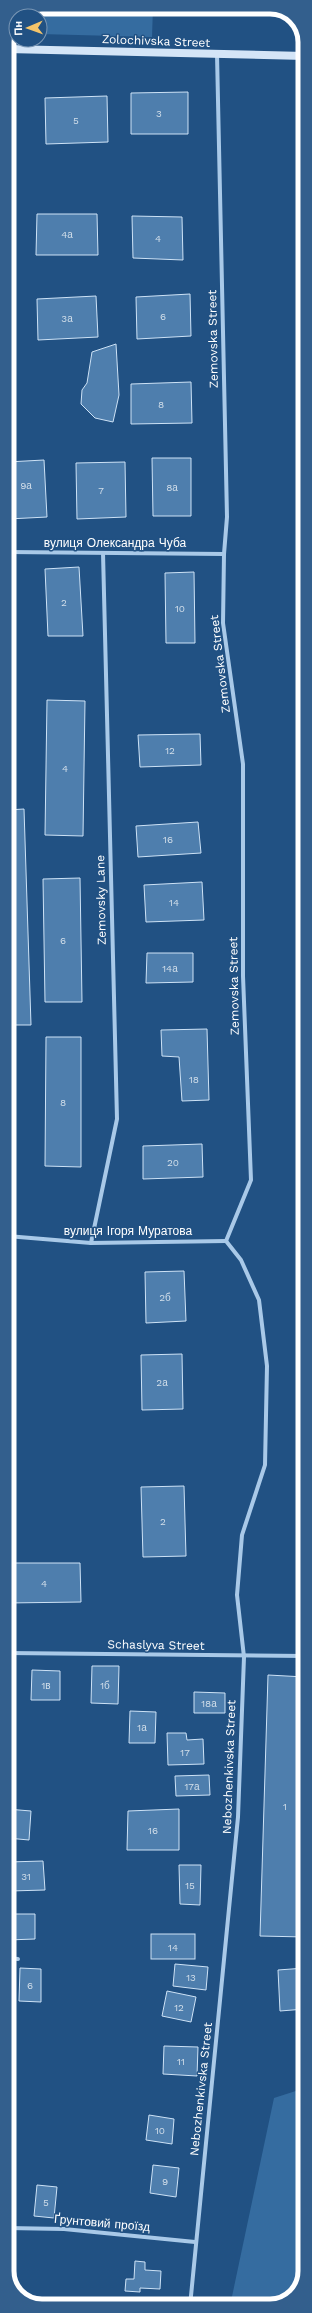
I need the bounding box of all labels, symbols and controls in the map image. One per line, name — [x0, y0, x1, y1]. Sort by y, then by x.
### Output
north arrow — [8, 8, 48, 48]
text: Пн — [12, 21, 25, 36]
street label: Zolochivska Street — [102, 32, 210, 50]
house number: 3 — [156, 108, 162, 119]
house number: 5 — [73, 115, 79, 126]
house number: 4а — [61, 229, 73, 240]
house number: 4 — [155, 233, 161, 244]
street label: Zemovska Street — [205, 290, 221, 388]
house number: 6 — [160, 311, 166, 322]
house number: 3а — [61, 313, 73, 324]
house number: 8 — [158, 399, 164, 410]
house number: 9а — [20, 480, 32, 491]
house number: 8а — [166, 482, 178, 493]
house number: 7 — [98, 485, 104, 496]
street label: вулиця Олександра Чуба — [44, 536, 187, 550]
house number: 2 — [61, 597, 67, 608]
house number: 10 — [175, 603, 185, 614]
street label: Zemovska Street — [207, 614, 233, 714]
house number: 12 — [165, 745, 175, 756]
house number: 4 — [62, 763, 68, 774]
house number: 16 — [163, 834, 173, 845]
street label: Zemovsky Lane — [93, 855, 109, 945]
house number: 14 — [169, 897, 179, 908]
house number: 6 — [60, 935, 66, 946]
street label: Zemovska Street — [226, 937, 242, 1035]
house number: 14а — [162, 963, 178, 974]
house number: 18 — [189, 1074, 199, 1085]
house number: 8 — [60, 1097, 66, 1108]
house number: 20 — [167, 1157, 179, 1168]
street label: вулиця Ігоря Муратова — [64, 1224, 192, 1238]
house number: 2б — [159, 1292, 171, 1303]
house number: 2а — [156, 1377, 168, 1388]
house number: 2 — [160, 1516, 166, 1527]
house number: 4 — [41, 1578, 47, 1589]
street label: Schaslyva Street — [107, 1637, 205, 1653]
house number: 1в — [41, 1680, 51, 1691]
house number: 1б — [100, 1680, 110, 1691]
house number: 18а — [201, 1698, 217, 1709]
street label: Nebozhenkivska Street — [220, 1700, 238, 1834]
house number: 1а — [137, 1722, 147, 1733]
house number: 17 — [180, 1747, 190, 1758]
house number: 17а — [184, 1781, 200, 1792]
house number: 1 — [283, 1801, 287, 1812]
house number: 16 — [148, 1825, 158, 1836]
house number: 31 — [21, 1871, 31, 1882]
house number: 15 — [185, 1880, 195, 1891]
house number: 14 — [168, 1942, 178, 1953]
house number: 13 — [186, 1972, 196, 1983]
house number: 6 — [27, 1980, 33, 1991]
house number: 12 — [174, 2002, 184, 2013]
street label: Nebozhenkivska Street — [187, 2021, 215, 2157]
house number: 11 — [177, 2056, 185, 2067]
house number: 10 — [155, 2125, 165, 2136]
house number: 9 — [162, 2176, 168, 2187]
house number: 5 — [43, 2197, 49, 2208]
street label: Ґрунтовий проїзд — [53, 2211, 151, 2234]

